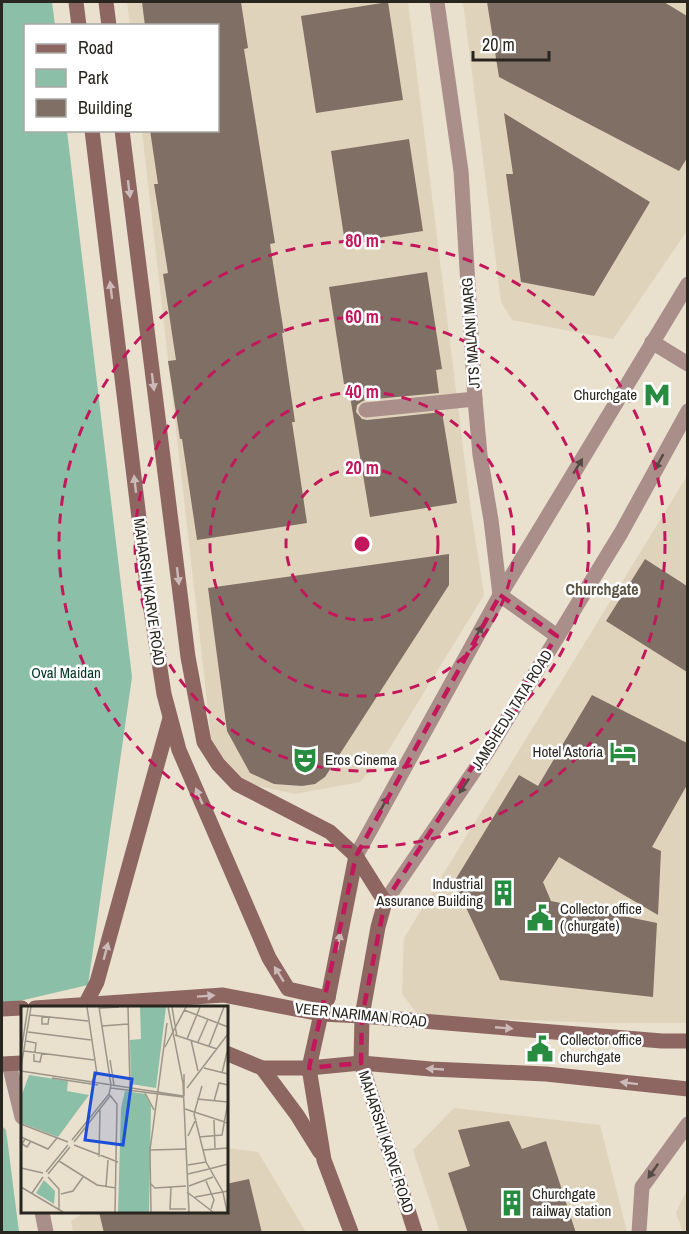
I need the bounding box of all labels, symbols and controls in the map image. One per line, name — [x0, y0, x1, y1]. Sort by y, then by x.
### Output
legend — [24, 24, 219, 132]
scale bar — [473, 24, 550, 62]
text: 20 m — [482, 32, 515, 57]
text: Road — [78, 35, 113, 60]
text: Park — [78, 65, 109, 90]
text: Building — [78, 95, 133, 120]
one-way arrow — [124, 179, 134, 198]
text: 80 m — [345, 228, 379, 253]
street label: JTS MALANI MARG — [456, 277, 485, 389]
one-way arrow — [107, 280, 116, 299]
text: 60 m — [345, 304, 379, 329]
one-way arrow — [149, 373, 158, 392]
text: 40 m — [345, 379, 379, 404]
metro station icon: Churchgate — [642, 380, 672, 410]
place label: Churchgate — [573, 384, 637, 405]
one-way arrow — [654, 454, 665, 470]
text: 20 m — [345, 455, 379, 480]
one-way arrow — [572, 458, 583, 474]
one-way arrow — [130, 474, 139, 493]
street label: MAHARSHI KARVE ROAD — [129, 517, 170, 667]
centre of rings — [352, 534, 372, 554]
one-way arrow — [173, 566, 182, 585]
district label: Churchgate — [566, 578, 638, 600]
one-way arrow — [473, 624, 483, 641]
street label: JAMSHEDJI TATA ROAD — [466, 645, 557, 774]
park label: Oval Maidan — [31, 662, 101, 683]
hotel icon: Hotel Astoria — [608, 737, 638, 767]
place label: Hotel Astoria — [533, 741, 603, 762]
theatre icon: Eros Cinema — [290, 745, 320, 775]
place label: Eros Cinema — [325, 749, 397, 770]
one-way arrow — [459, 778, 470, 794]
one-way arrow — [194, 787, 204, 805]
one-way arrow — [379, 796, 389, 813]
place label: Industrial Assurance Building — [375, 873, 483, 911]
building icon: Industrial Assurance Building — [488, 878, 518, 908]
place label: Collector office ( churgate) — [560, 898, 642, 936]
public building icon: Collector office ( churgate) — [525, 903, 555, 933]
one-way arrow — [335, 931, 344, 950]
one-way arrow — [102, 942, 111, 960]
one-way arrow — [273, 966, 284, 982]
one-way arrow — [196, 991, 215, 1001]
street label: VEER NARIMAN ROAD — [294, 997, 428, 1032]
inset map — [21, 1006, 228, 1213]
one-way arrow — [494, 1023, 513, 1033]
place label: Collector office churchgate — [560, 1029, 642, 1067]
public building icon: Collector office churchgate — [525, 1034, 555, 1064]
one-way arrow — [425, 1065, 444, 1074]
street label: MAHARSHI KARVE ROAD — [353, 1068, 419, 1216]
one-way arrow — [620, 1079, 639, 1088]
one-way arrow — [647, 1163, 659, 1179]
place label: Churchgate railway station — [532, 1183, 611, 1221]
building icon: Churchgate railway station — [497, 1188, 527, 1218]

